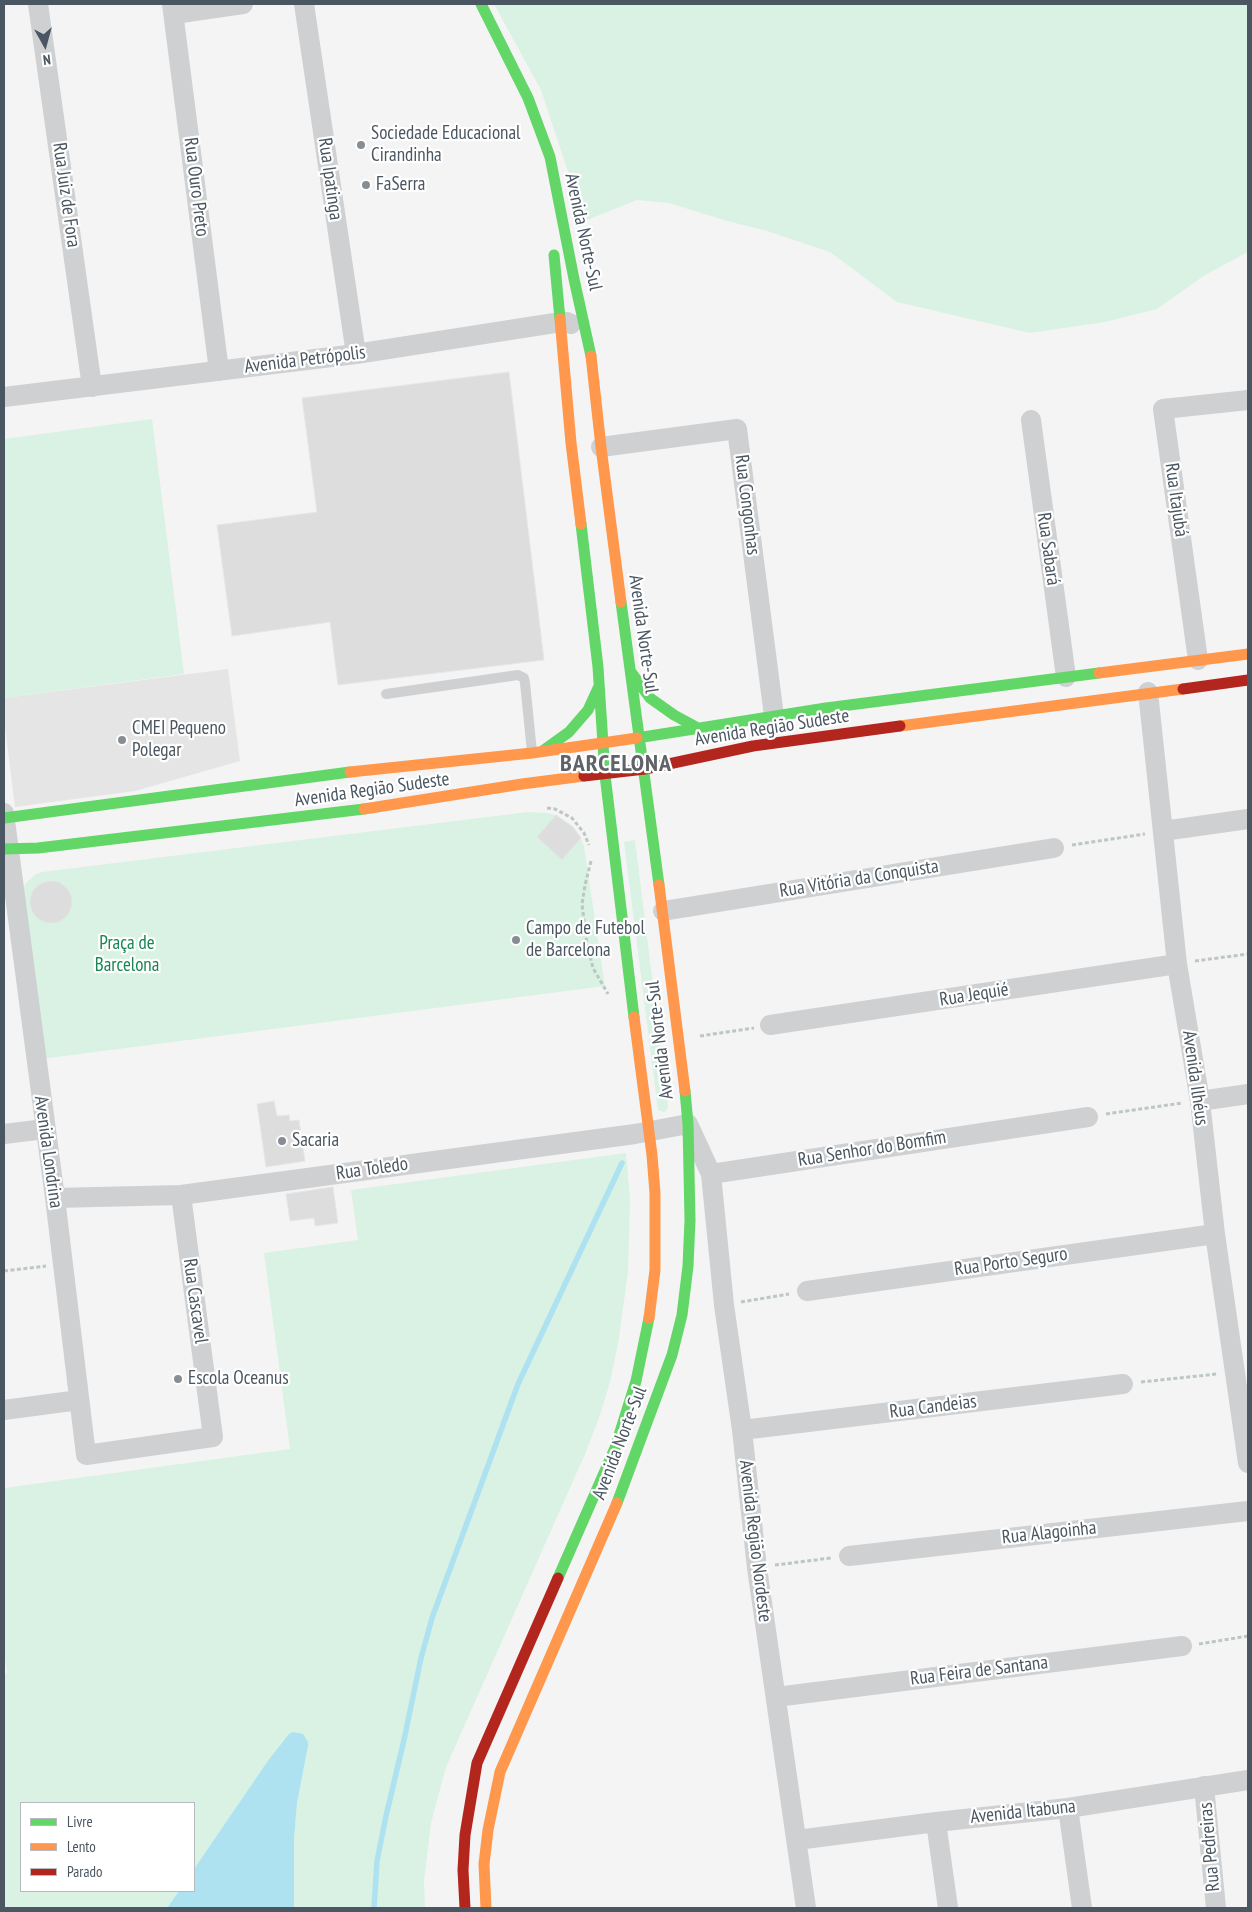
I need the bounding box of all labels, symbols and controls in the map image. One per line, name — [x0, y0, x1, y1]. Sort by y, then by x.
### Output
north arrow — [20, 20, 70, 70]
text: N — [42, 50, 52, 69]
place label: Sociedade Educacional Cirandinha — [371, 123, 520, 167]
street label: Rua Ouro Preto — [179, 136, 213, 238]
street label: Rua Ipatinga — [313, 136, 347, 222]
marker: Sociedade Educacional Cirandinha — [355, 139, 367, 151]
street label: Rua Juiz de Fora — [47, 141, 85, 249]
street label: Avenida Norte-Sul — [559, 171, 607, 293]
place label: FaSerra — [376, 174, 425, 196]
marker: FaSerra — [360, 179, 372, 191]
street label: Avenida Petrópolis — [243, 341, 367, 379]
street label: Rua Congonhas — [730, 454, 764, 556]
street label: Rua Itajubá — [1160, 462, 1192, 538]
street label: Rua Sabará — [1032, 511, 1064, 587]
street label: Avenida Norte-Sul — [623, 573, 663, 695]
street label: Avenida Região Sudeste — [693, 705, 851, 751]
place label: CMEI Pequeno Polegar — [132, 718, 226, 762]
marker: CMEI Pequeno Polegar — [116, 734, 128, 746]
district label: BARCELONA — [559, 750, 673, 778]
street label: Avenida Região Sudeste — [293, 768, 451, 812]
street label: Rua Vitória da Conquista — [778, 855, 940, 903]
place label: Campo de Futebol de Barcelona — [526, 918, 645, 962]
park label: Praça de Barcelona — [95, 933, 159, 977]
marker: Campo de Futebol de Barcelona — [510, 934, 522, 946]
street label: Rua Jequié — [938, 978, 1010, 1012]
street label: Avenida Norte-Sul — [641, 979, 679, 1101]
street label: Avenida Ilhéus — [1177, 1029, 1213, 1127]
street label: Avenida Londrina — [29, 1094, 67, 1210]
street label: Rua Senhor do Bomfim — [796, 1126, 948, 1172]
place label: Sacaria — [292, 1130, 339, 1152]
marker: Sacaria — [276, 1135, 288, 1147]
street label: Rua Toledo — [335, 1153, 409, 1185]
street label: Rua Porto Seguro — [953, 1243, 1069, 1281]
street label: Rua Cascavel — [178, 1257, 212, 1345]
place label: Escola Oceanus — [188, 1368, 289, 1390]
marker: Escola Oceanus — [172, 1373, 184, 1385]
street label: Avenida Norte-Sul — [588, 1383, 652, 1503]
street label: Rua Candeias — [888, 1390, 978, 1424]
street label: Avenida Região Nordeste — [734, 1459, 776, 1623]
street label: Rua Alagoinha — [1001, 1517, 1097, 1549]
street label: Rua Feira de Santana — [909, 1651, 1049, 1691]
street label: Avenida Itabuna — [969, 1795, 1077, 1829]
street label: Rua Pedreiras — [1195, 1801, 1225, 1893]
legend — [20, 1802, 195, 1892]
text: Livre — [67, 1812, 93, 1831]
text: Lento — [67, 1837, 96, 1856]
text: Parado — [67, 1862, 102, 1881]

